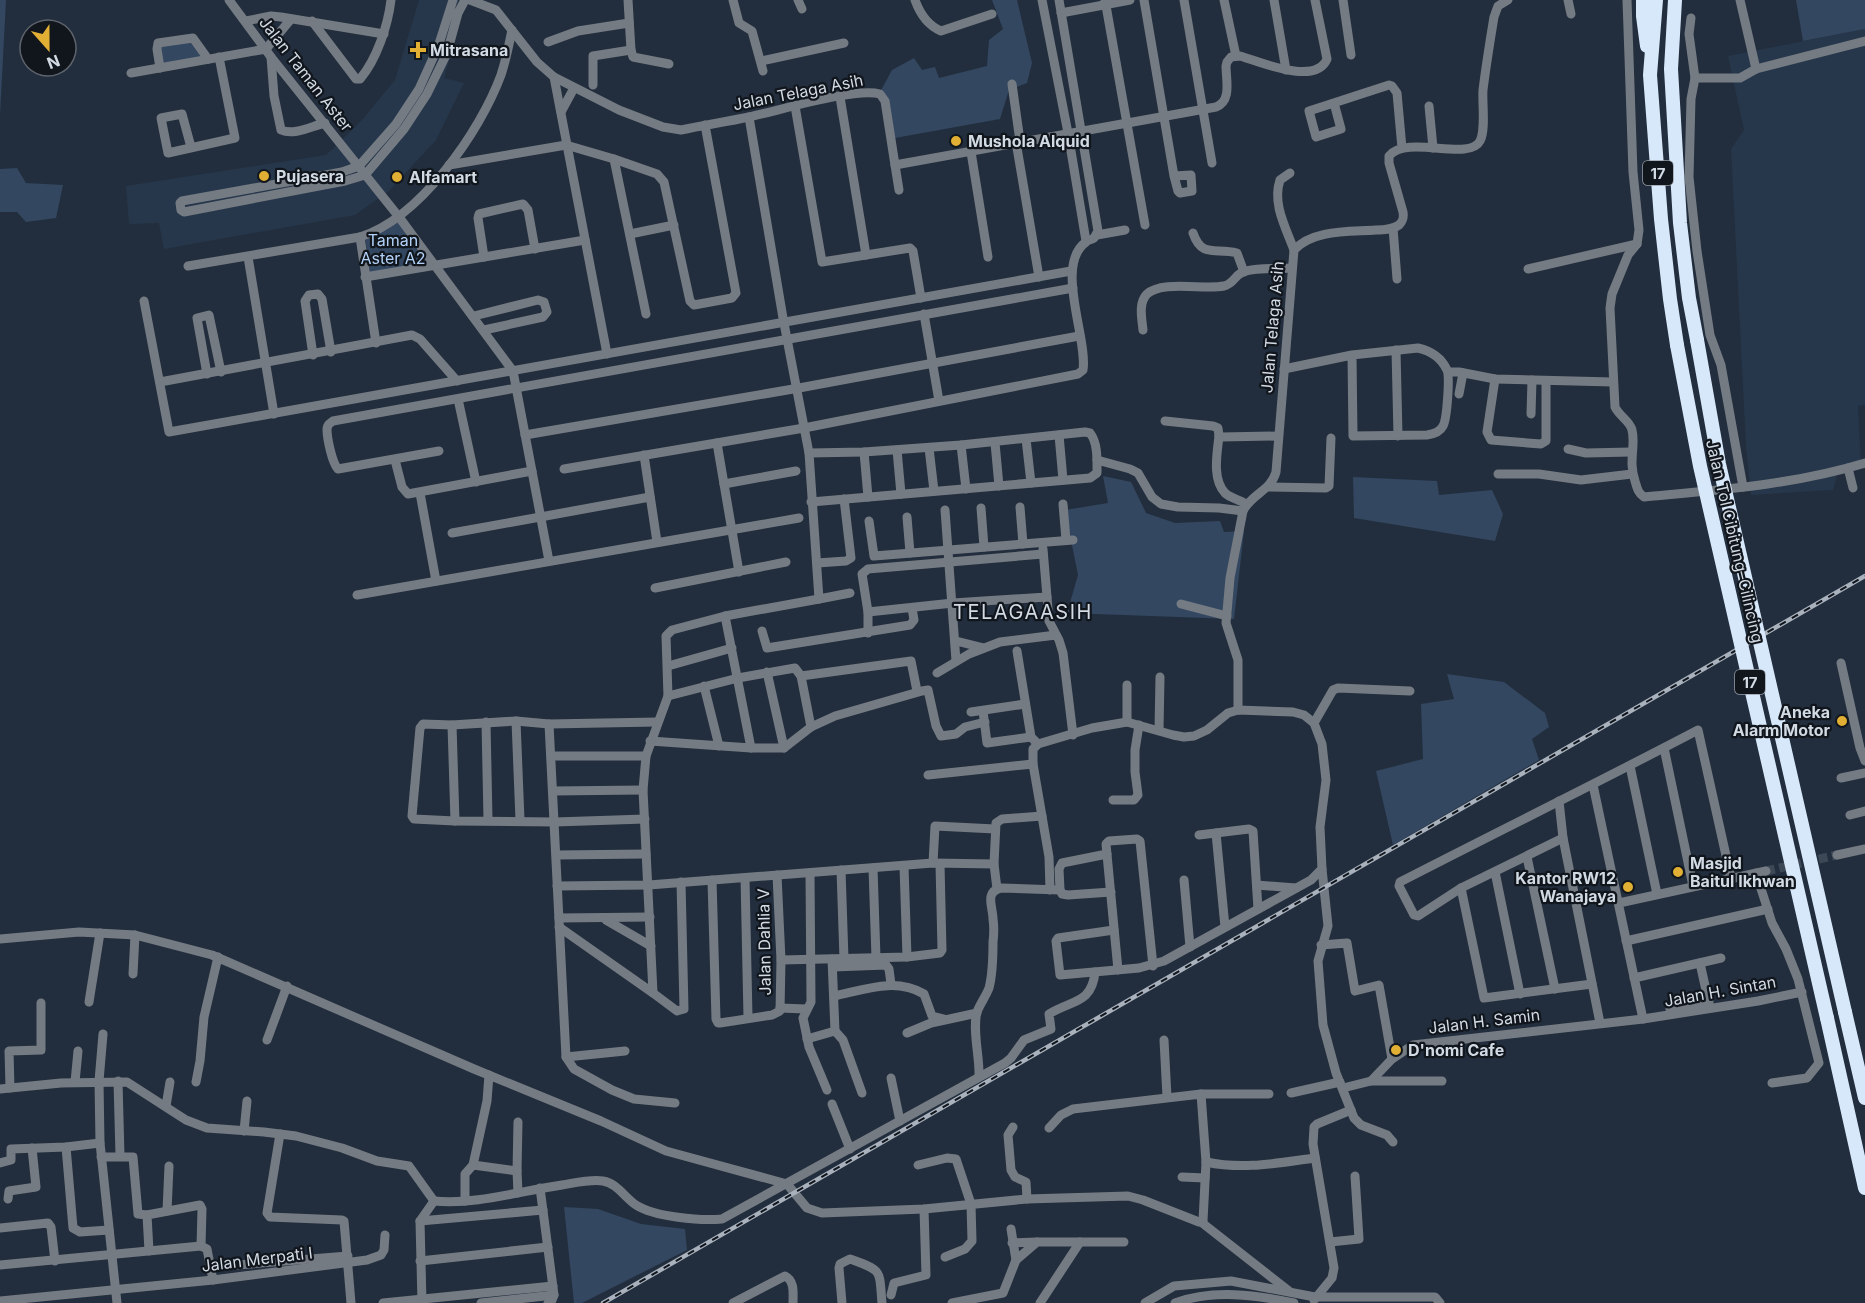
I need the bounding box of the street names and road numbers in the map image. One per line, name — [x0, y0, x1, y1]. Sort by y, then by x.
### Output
street label: Jalan Taman Aster — [255, 13, 357, 135]
street label: Jalan Telaga Asih — [731, 70, 865, 114]
road number: 17 — [1643, 161, 1673, 185]
street label: Jalan Telaga Asih — [1256, 260, 1288, 394]
street label: Jalan Tol Cibitung–Cilincing — [1702, 437, 1768, 645]
road number: 17 — [1735, 670, 1765, 694]
street label: Jalan Dahlia V — [753, 888, 775, 996]
street label: Jalan H. Sintan — [1662, 971, 1778, 1011]
street label: Jalan H. Samin — [1427, 1004, 1541, 1038]
street label: Jalan Merpati I — [200, 1242, 314, 1276]

